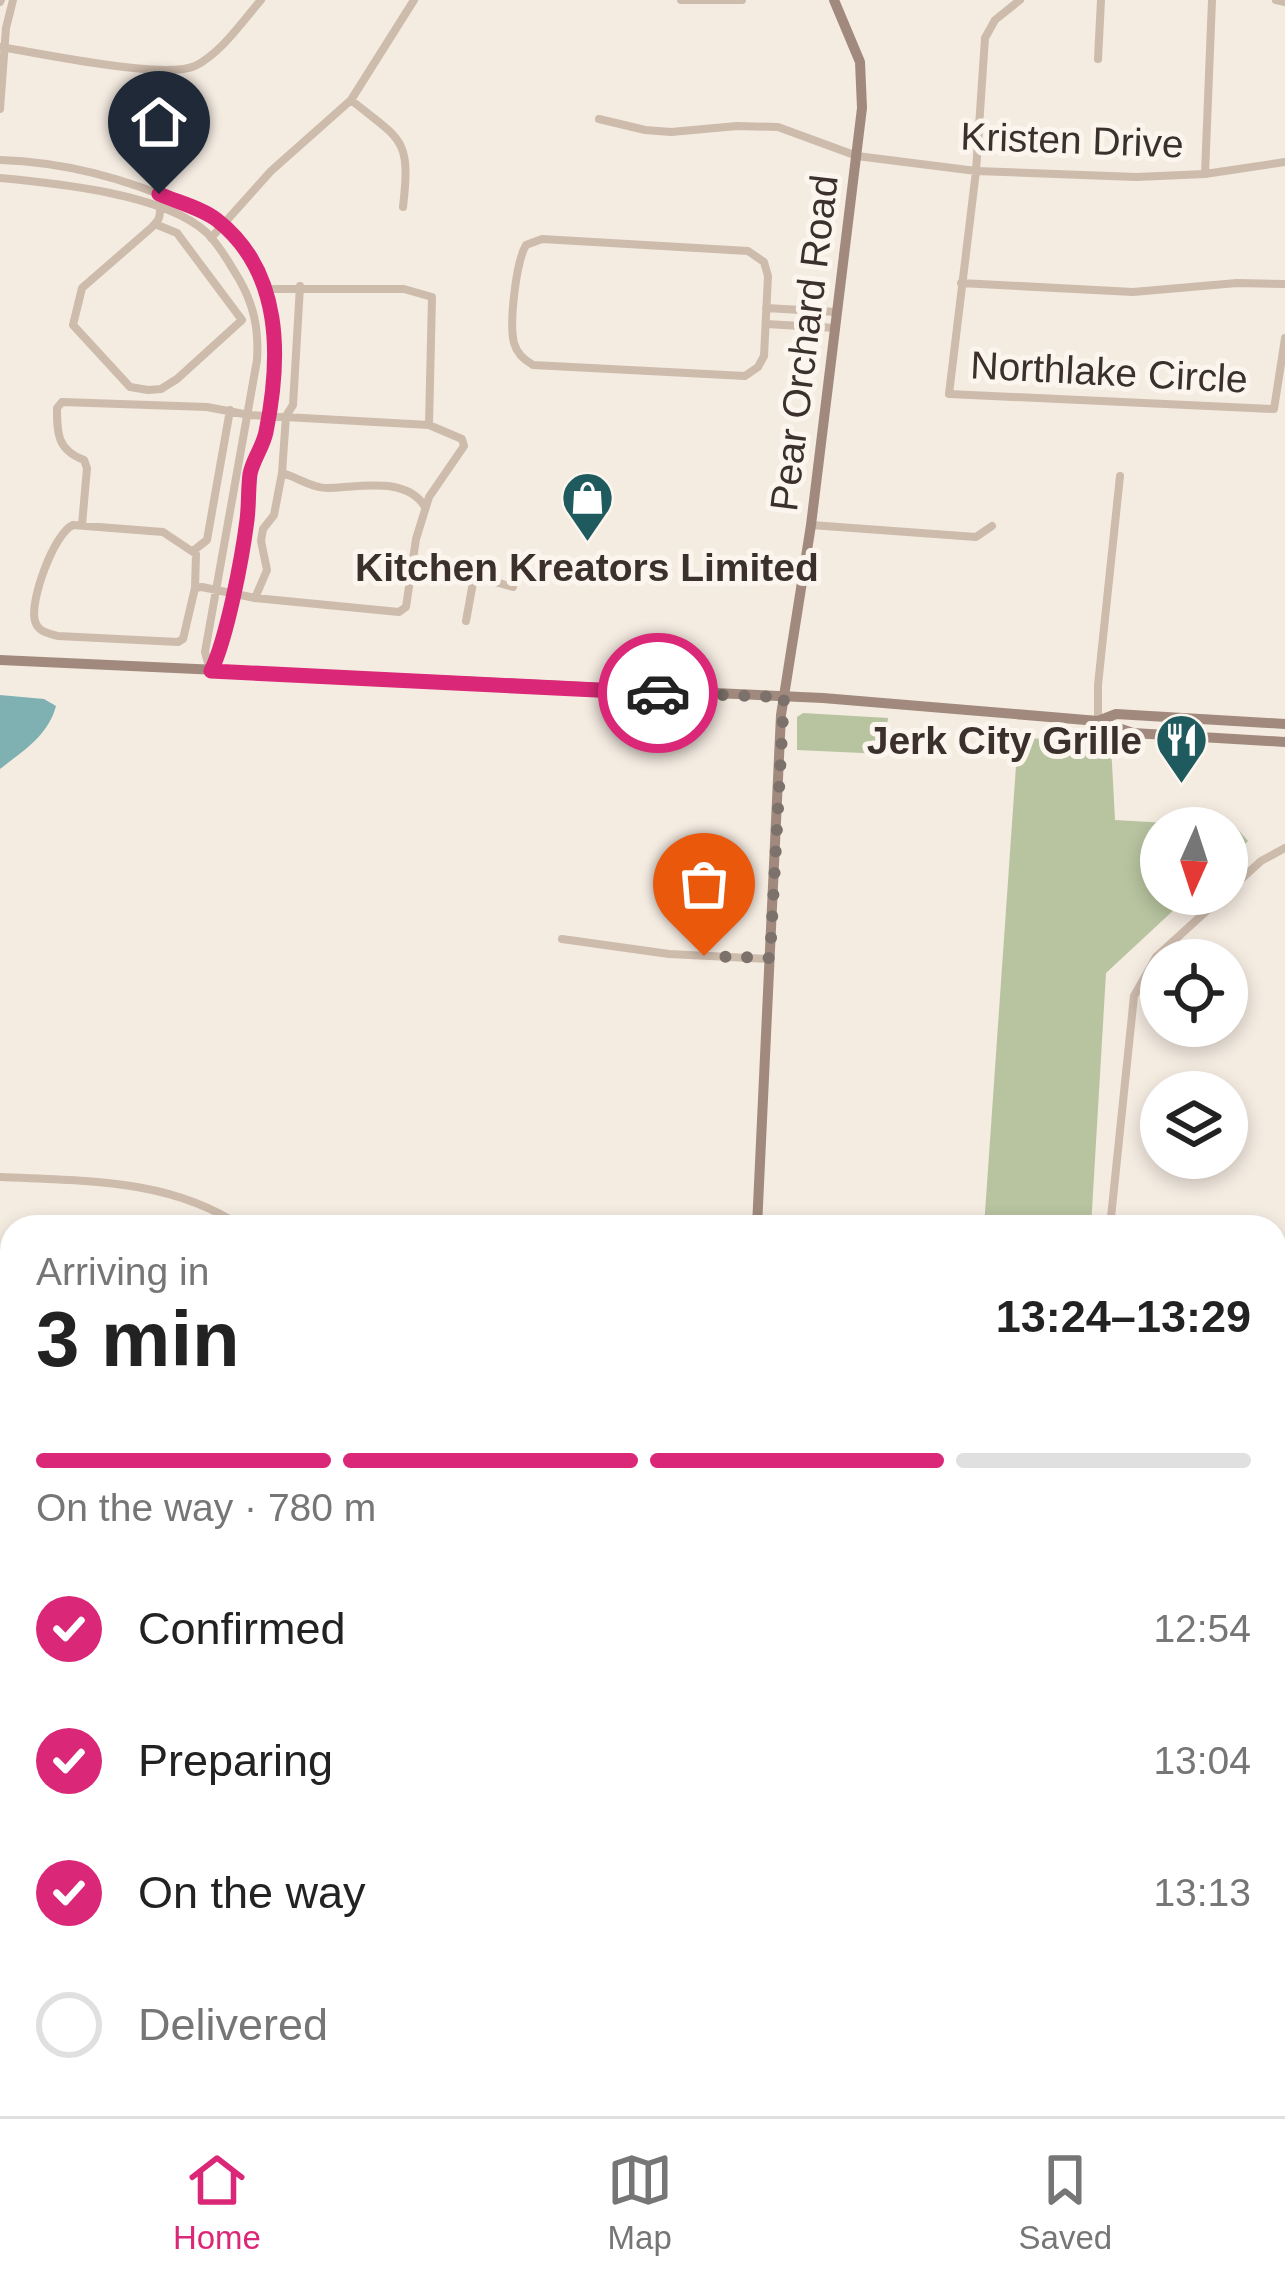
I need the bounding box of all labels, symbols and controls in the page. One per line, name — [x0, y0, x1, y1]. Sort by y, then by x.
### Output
pin — [108, 71, 210, 194]
icon: home — [126, 89, 192, 155]
street label: Kristen Drive — [960, 115, 1184, 165]
street label: Pear Orchard Road — [762, 173, 846, 513]
street label: Northlake Circle — [969, 343, 1249, 401]
shop icon: Kitchen Kreators Limited — [559, 469, 615, 543]
place label: Kitchen Kreators Limited — [355, 546, 819, 589]
courier — [598, 633, 718, 753]
icon: car — [625, 660, 691, 726]
restaurant icon: Jerk City Grille — [1153, 712, 1209, 786]
place label: Jerk City Grille — [867, 719, 1142, 762]
north arrow — [1140, 807, 1248, 915]
map controls — [1140, 807, 1248, 1179]
pin — [653, 833, 755, 956]
icon: bag — [671, 851, 737, 917]
button: locate — [1140, 939, 1248, 1047]
button: layers — [1140, 1071, 1248, 1179]
text: Arriving in — [36, 1250, 209, 1293]
text: 13:24–13:29 — [996, 1291, 1251, 1342]
text: 3 min — [36, 1295, 240, 1383]
text: On the way · 780 m — [36, 1486, 376, 1529]
icon: check — [36, 1596, 102, 1662]
text: Confirmed — [138, 1603, 346, 1654]
text: 12:54 — [1153, 1607, 1251, 1650]
icon: check — [36, 1728, 102, 1794]
text: Preparing — [138, 1735, 333, 1786]
text: 13:04 — [1153, 1739, 1251, 1782]
icon: check — [36, 1860, 102, 1926]
text: On the way — [138, 1867, 366, 1918]
text: 13:13 — [1153, 1871, 1251, 1914]
text: Delivered — [138, 1999, 328, 2050]
tab: Home — [173, 2147, 261, 2257]
tab: Map — [607, 2147, 673, 2257]
tab: Saved — [1019, 2147, 1112, 2257]

